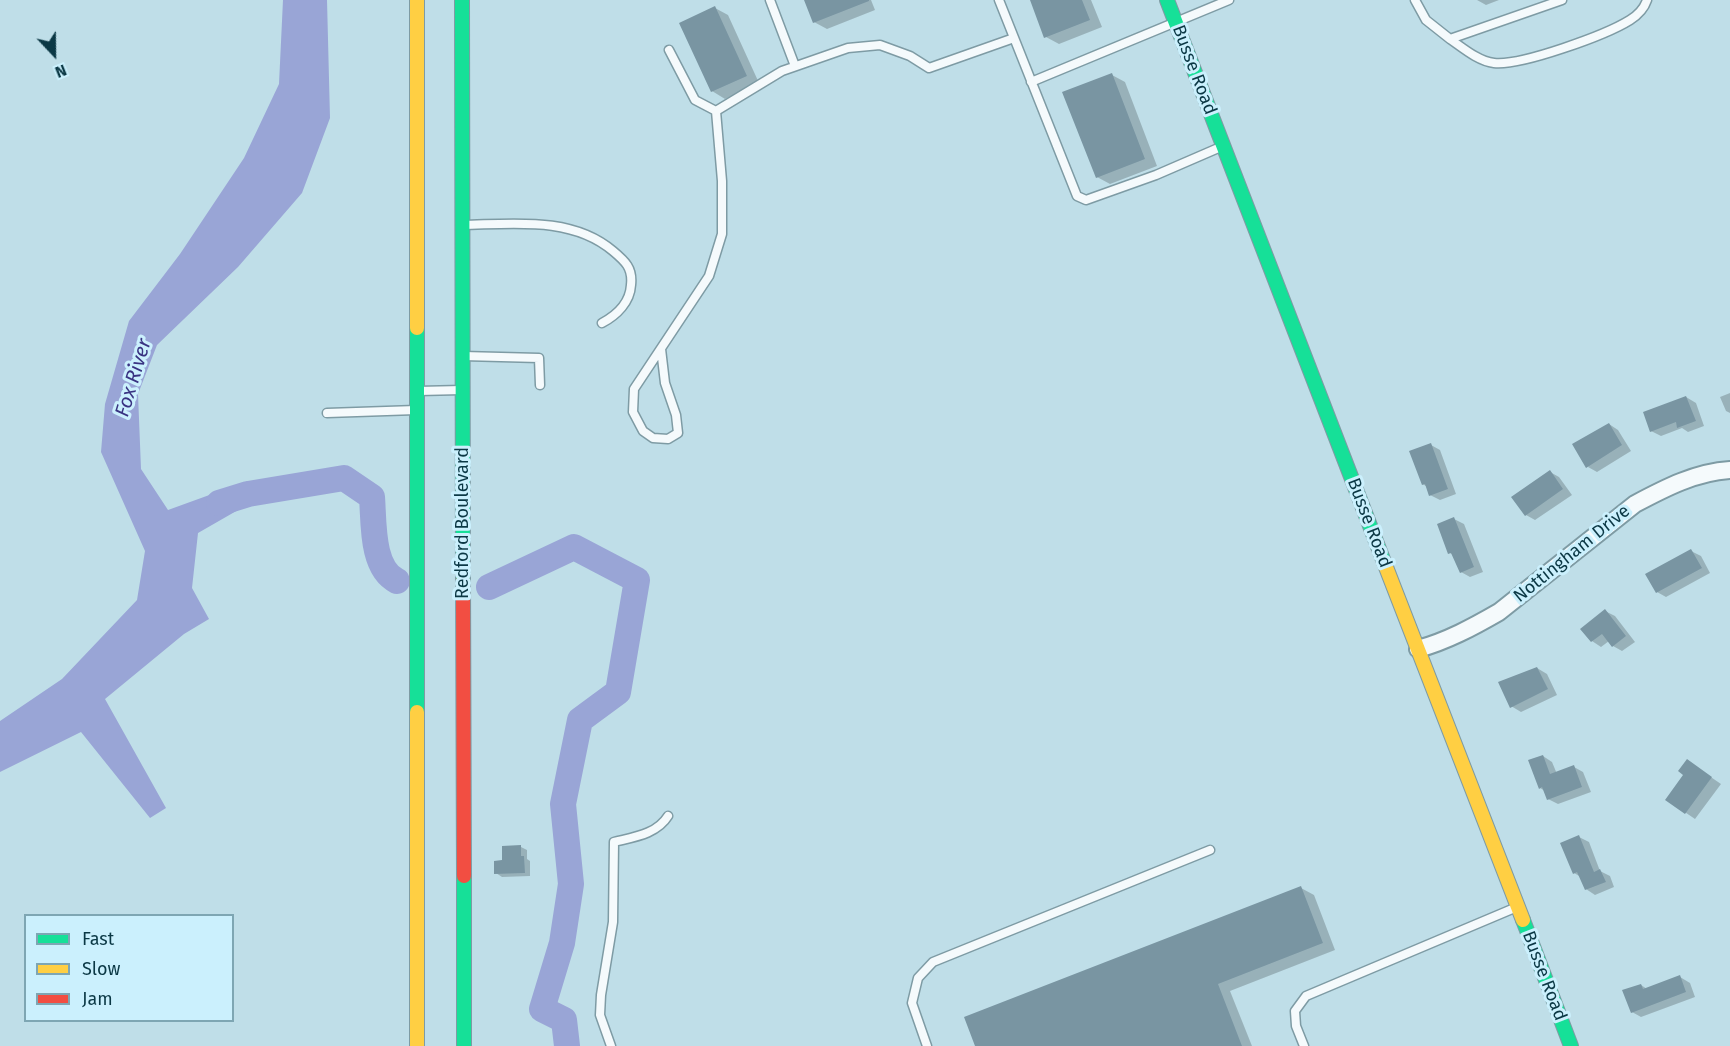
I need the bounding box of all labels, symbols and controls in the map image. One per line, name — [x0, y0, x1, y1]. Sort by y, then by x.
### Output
street label: Busse Road — [1167, 22, 1221, 118]
north arrow — [24, 24, 84, 84]
text: N — [52, 60, 69, 82]
water label: Fox River — [111, 336, 157, 420]
street label: Redford Boulevard — [452, 447, 474, 599]
street label: Busse Road — [1342, 475, 1396, 571]
street label: Nottingham Drive — [1509, 500, 1635, 608]
legend — [24, 914, 234, 1022]
text: Fast — [82, 928, 114, 950]
street label: Busse Road — [1517, 928, 1571, 1024]
text: Slow — [82, 958, 120, 980]
text: Jam — [82, 988, 113, 1010]

